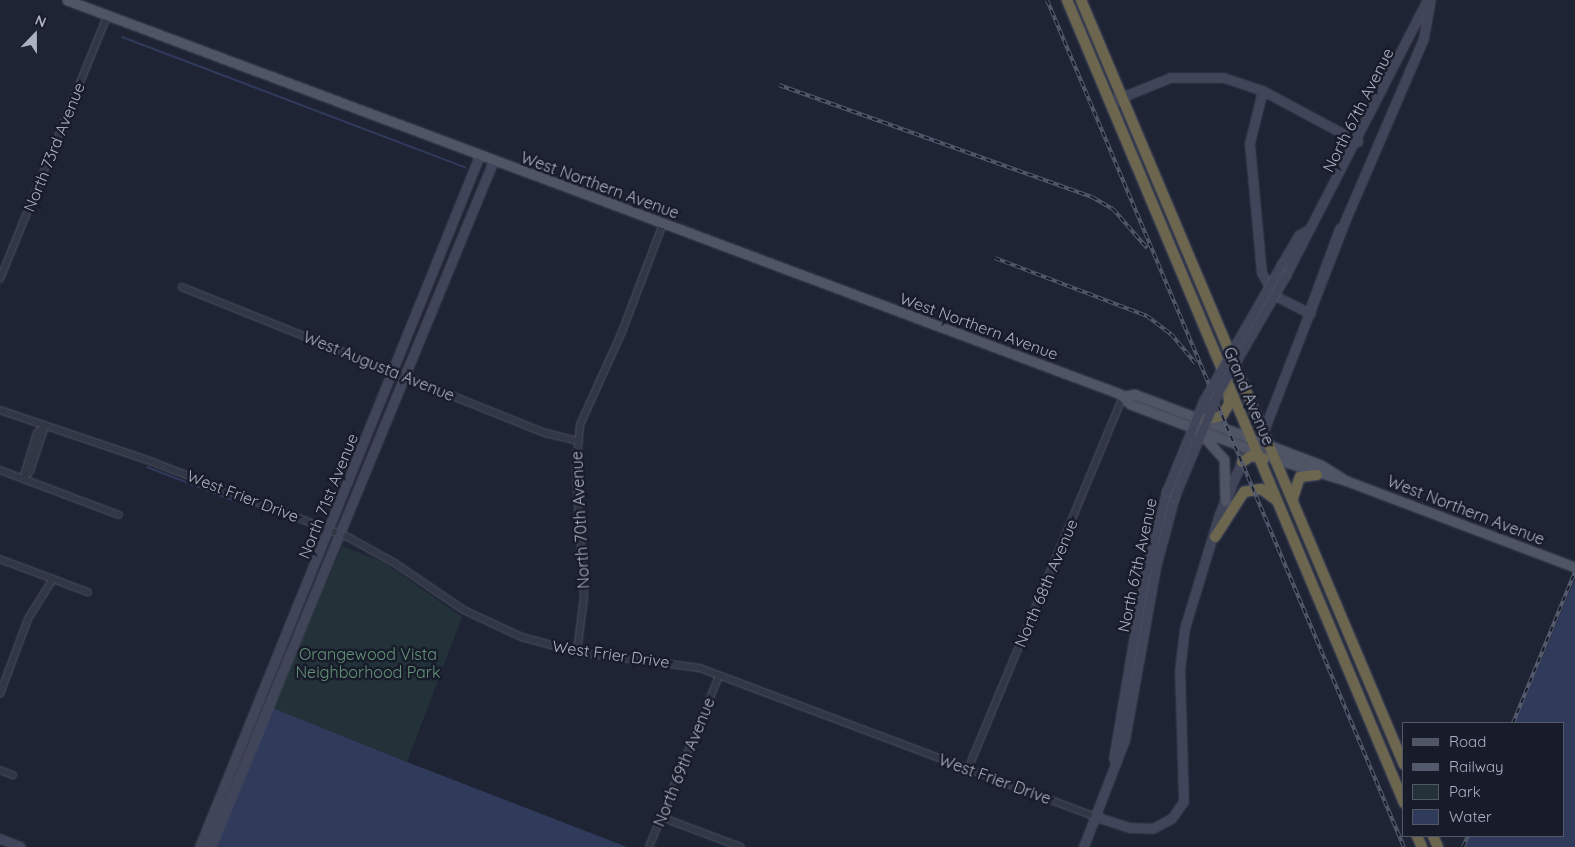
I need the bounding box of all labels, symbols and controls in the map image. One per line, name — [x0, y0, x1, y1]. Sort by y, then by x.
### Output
north arrow — [10, 10, 60, 60]
text: N — [32, 11, 49, 31]
street label: North 67th Avenue — [1318, 45, 1398, 175]
street label: North 73rd Avenue — [19, 80, 89, 214]
street label: West Northern Avenue — [518, 147, 682, 223]
street label: West Northern Avenue — [897, 288, 1061, 364]
street label: West Augusta Avenue — [301, 327, 457, 405]
street label: Grand Avenue — [1220, 344, 1278, 448]
street label: North 71st Avenue — [294, 431, 362, 561]
street label: North 70th Avenue — [567, 451, 593, 589]
street label: West Frier Drive — [184, 466, 302, 526]
street label: West Northern Avenue — [1385, 471, 1547, 549]
street label: North 67th Avenue — [1113, 496, 1161, 634]
street label: North 68th Avenue — [1010, 516, 1082, 650]
street label: West Frier Drive — [551, 636, 671, 672]
park label: Orangewood Vista Neighborhood Park — [295, 644, 441, 682]
street label: North 69th Avenue — [649, 695, 719, 829]
legend — [1402, 722, 1565, 837]
text: Road — [1449, 732, 1486, 751]
street label: West Frier Drive — [936, 750, 1054, 808]
text: Railway — [1449, 757, 1504, 776]
text: Park — [1449, 782, 1481, 801]
text: Water — [1449, 807, 1492, 826]

